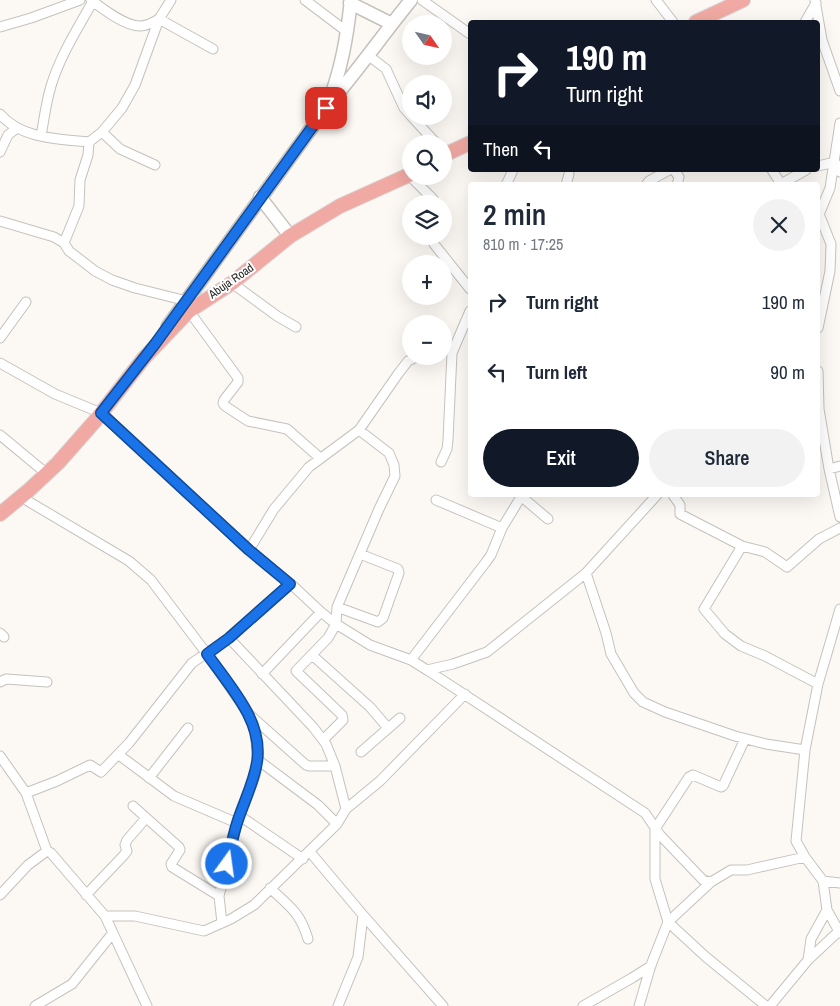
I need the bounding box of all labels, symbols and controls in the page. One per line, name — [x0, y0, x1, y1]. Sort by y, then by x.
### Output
north arrow — [402, 15, 452, 65]
map controls — [402, 15, 452, 365]
text: 190 m — [566, 34, 647, 81]
icon: right — [483, 40, 548, 105]
button: sound — [402, 75, 452, 125]
text: Turn right — [566, 79, 643, 109]
pin — [305, 87, 347, 129]
icon: arrive — [312, 94, 340, 122]
button: search — [402, 135, 452, 185]
icon: left — [529, 135, 557, 163]
text: Then — [483, 136, 519, 162]
text: 2 min — [483, 194, 546, 234]
button: layers — [402, 195, 452, 245]
button: close — [753, 199, 805, 251]
text: 810 m · 17:25 — [483, 233, 563, 255]
button: + — [402, 255, 452, 305]
street label: Abuja Road — [205, 260, 257, 303]
icon: right — [483, 288, 511, 316]
text: Turn right — [526, 289, 598, 315]
text: 190 m — [762, 289, 805, 315]
button: − — [402, 315, 452, 365]
icon: left — [483, 358, 511, 386]
text: Turn left — [526, 359, 587, 385]
text: 90 m — [770, 359, 805, 385]
button: Exit — [483, 429, 639, 487]
button: Share — [649, 429, 805, 487]
position arrow — [200, 837, 252, 889]

